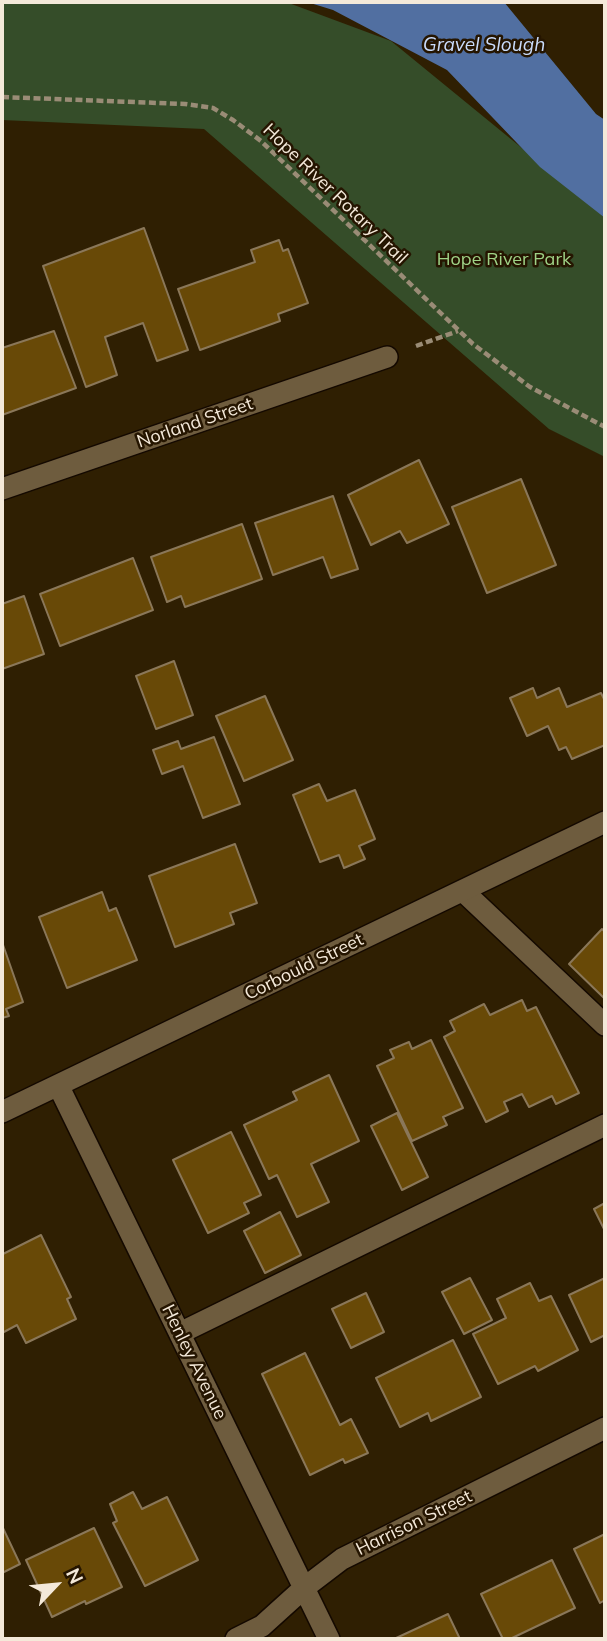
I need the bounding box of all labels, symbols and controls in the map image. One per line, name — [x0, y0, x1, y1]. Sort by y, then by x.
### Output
water label: Gravel Slough — [423, 34, 545, 56]
street label: Hope River Rotary Trail — [258, 119, 412, 269]
park label: Hope River Park — [437, 249, 571, 271]
street label: Norland Street — [134, 393, 256, 453]
street label: Corbould Street — [241, 929, 367, 1005]
street label: Henley Avenue — [157, 1301, 231, 1423]
street label: Harrison Street — [353, 1486, 475, 1560]
north arrow — [21, 1550, 91, 1620]
text: N — [61, 1564, 89, 1588]

